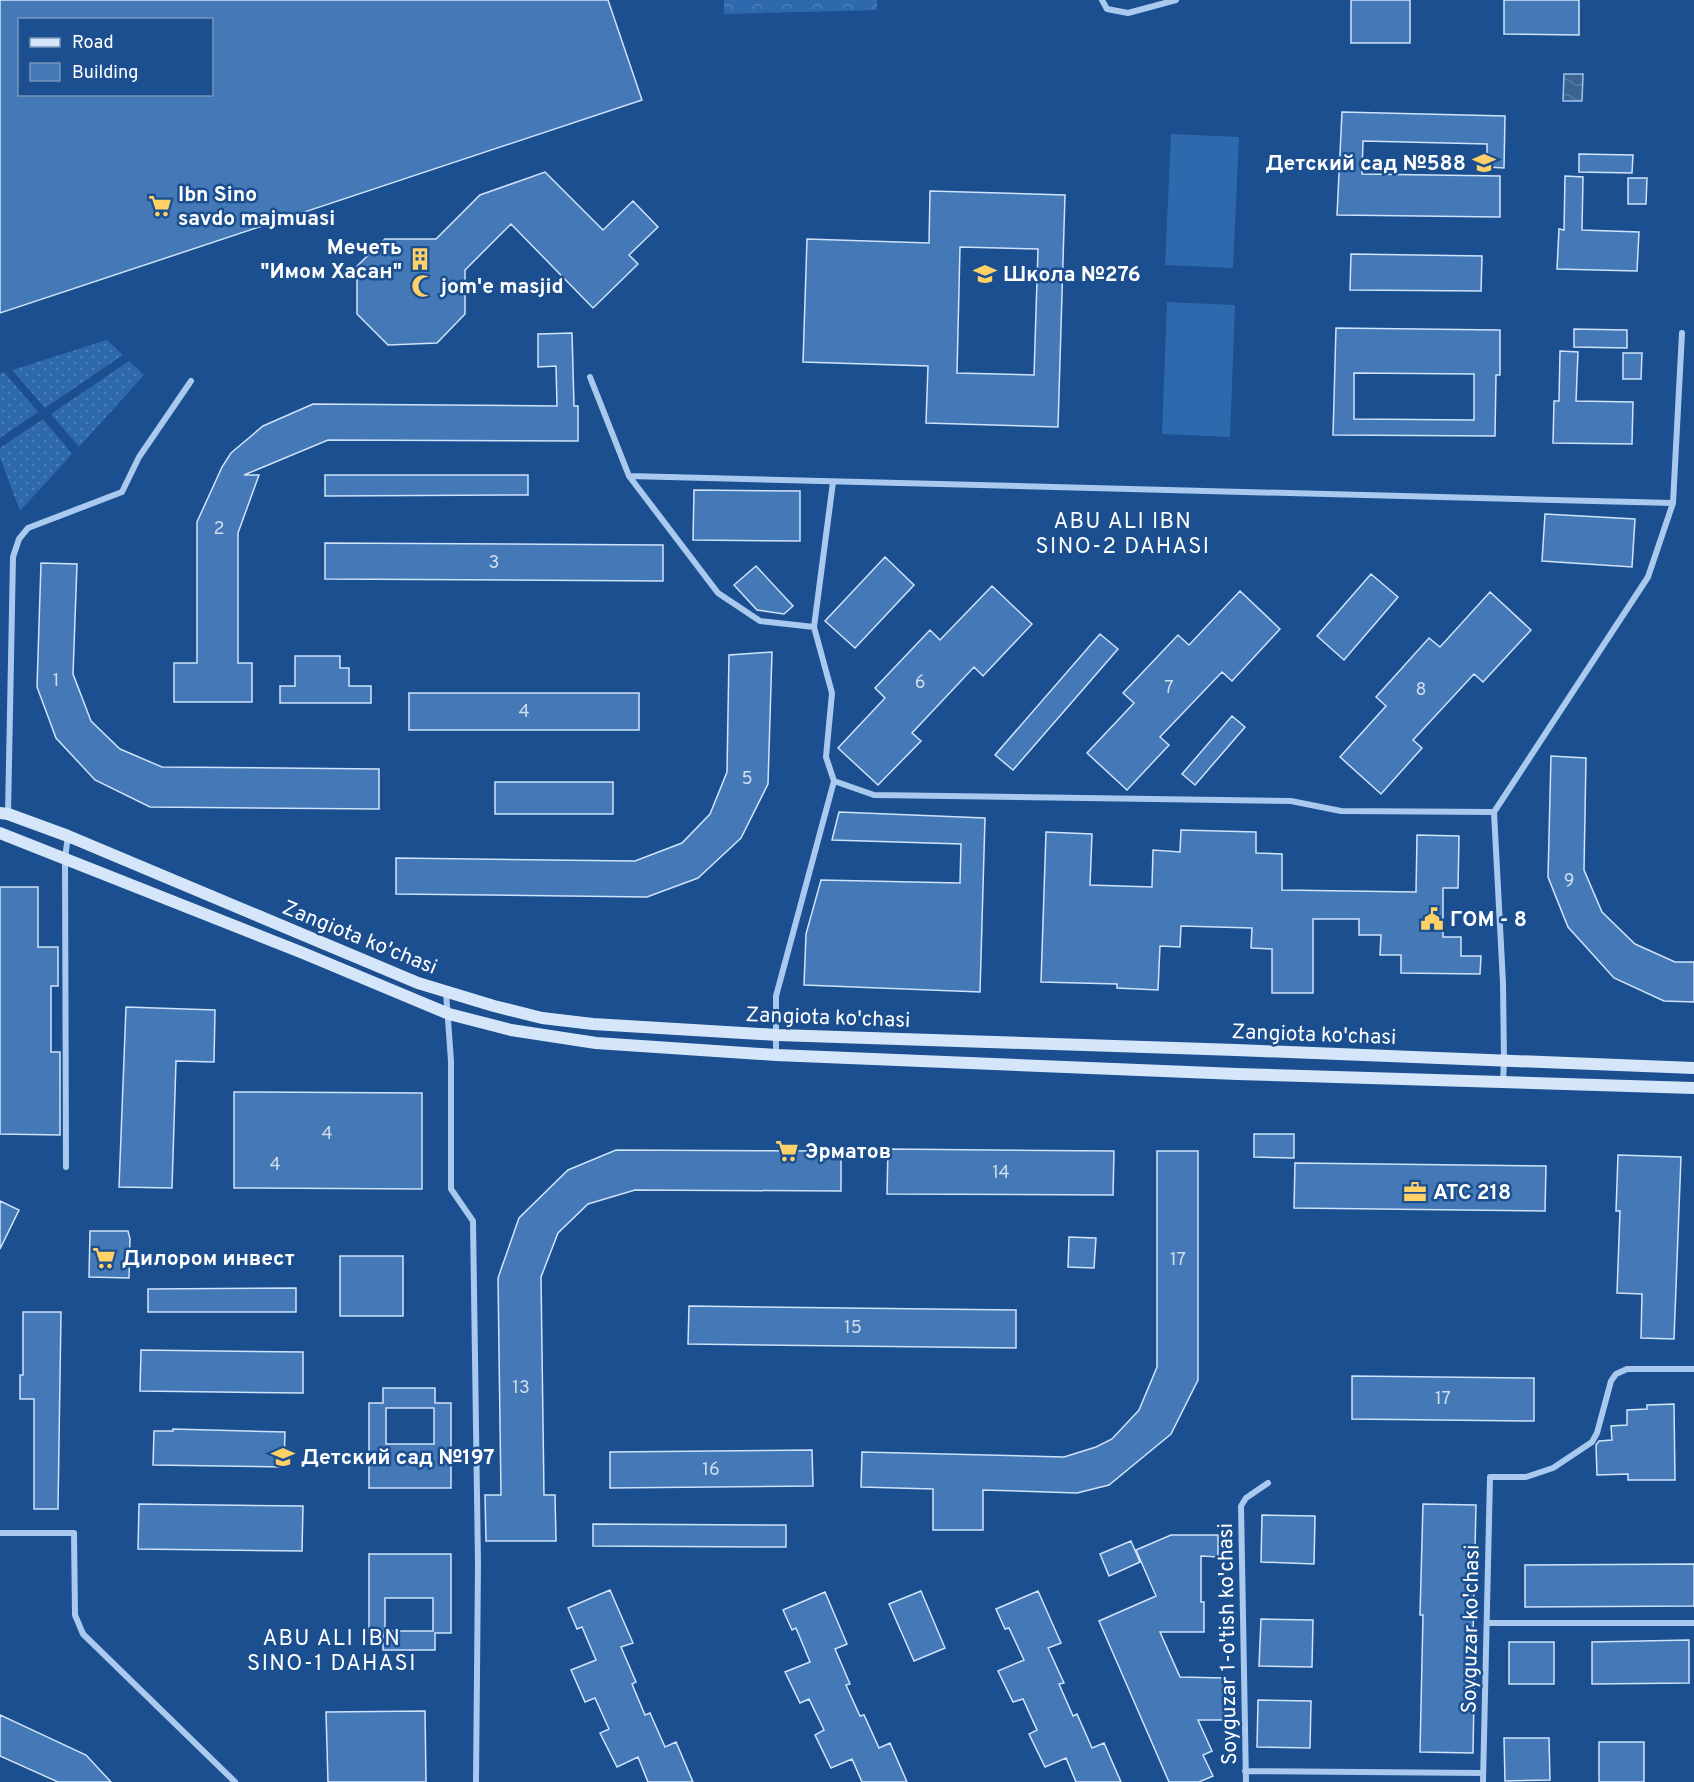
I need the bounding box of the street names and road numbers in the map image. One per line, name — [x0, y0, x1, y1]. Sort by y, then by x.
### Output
street label: Zangiota ko'chasi — [278, 895, 441, 982]
street label: Zangiota ko'chasi — [745, 1002, 911, 1035]
street label: Zangiota ko'chasi — [1231, 1019, 1397, 1052]
street label: Soyguzar 1-o'tish ko'chasi — [1213, 1523, 1244, 1765]
street label: Soyguzar ko'chasi — [1457, 1544, 1486, 1714]

